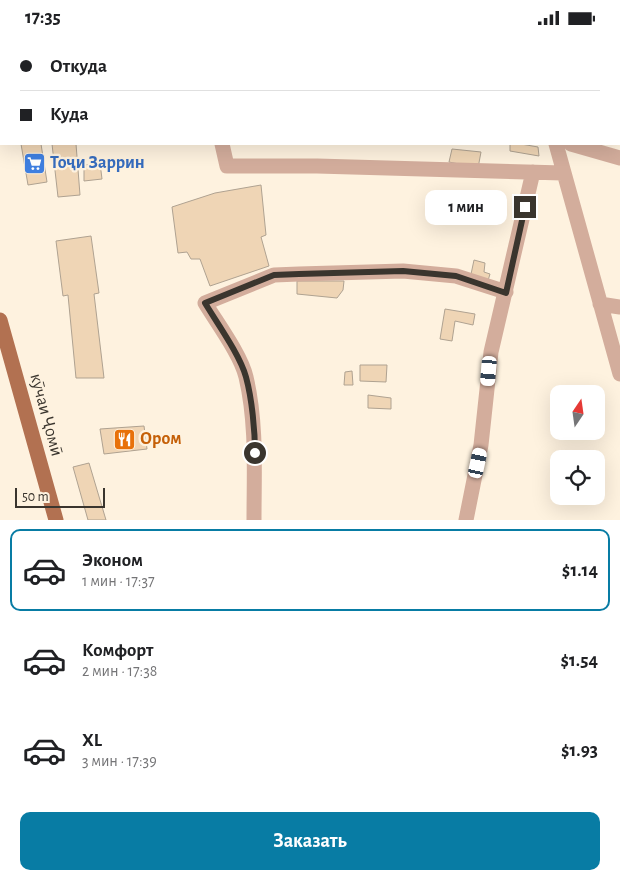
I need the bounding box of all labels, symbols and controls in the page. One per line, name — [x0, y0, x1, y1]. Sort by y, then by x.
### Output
text: 17:35 — [25, 8, 61, 27]
text: Откуда — [50, 57, 107, 76]
text: Куда — [50, 105, 89, 124]
supermarket icon: Тоҷи Заррин — [22, 151, 46, 175]
place label: Тоҷи Заррин — [50, 154, 145, 172]
callout: 1 мин — [425, 189, 508, 225]
route end — [514, 196, 536, 218]
text: 1 мин — [448, 199, 484, 215]
car — [480, 355, 497, 387]
street label: кӯчаи Ҷомӣ — [26, 372, 66, 458]
north arrow — [550, 385, 605, 440]
map controls — [550, 385, 605, 505]
restaurant icon: Ором — [112, 427, 136, 451]
place label: Ором — [140, 430, 182, 448]
route start — [244, 442, 266, 464]
car — [467, 447, 488, 479]
button: locate — [550, 450, 605, 505]
scale bar — [15, 485, 105, 508]
text: 50 m — [22, 490, 49, 504]
icon: car — [22, 548, 67, 593]
text: Эконом — [82, 551, 143, 570]
text: $1.14 — [562, 561, 598, 580]
text: 1 мин · 17:37 — [82, 573, 155, 589]
icon: car — [22, 638, 67, 683]
text: Комфорт — [82, 641, 153, 660]
text: $1.54 — [560, 651, 598, 670]
text: 2 мин · 17:38 — [82, 663, 157, 679]
icon: car — [22, 728, 67, 773]
text: XL — [82, 731, 102, 750]
text: $1.93 — [561, 741, 598, 760]
text: 3 мин · 17:39 — [82, 753, 157, 769]
button: Заказать — [20, 812, 600, 870]

